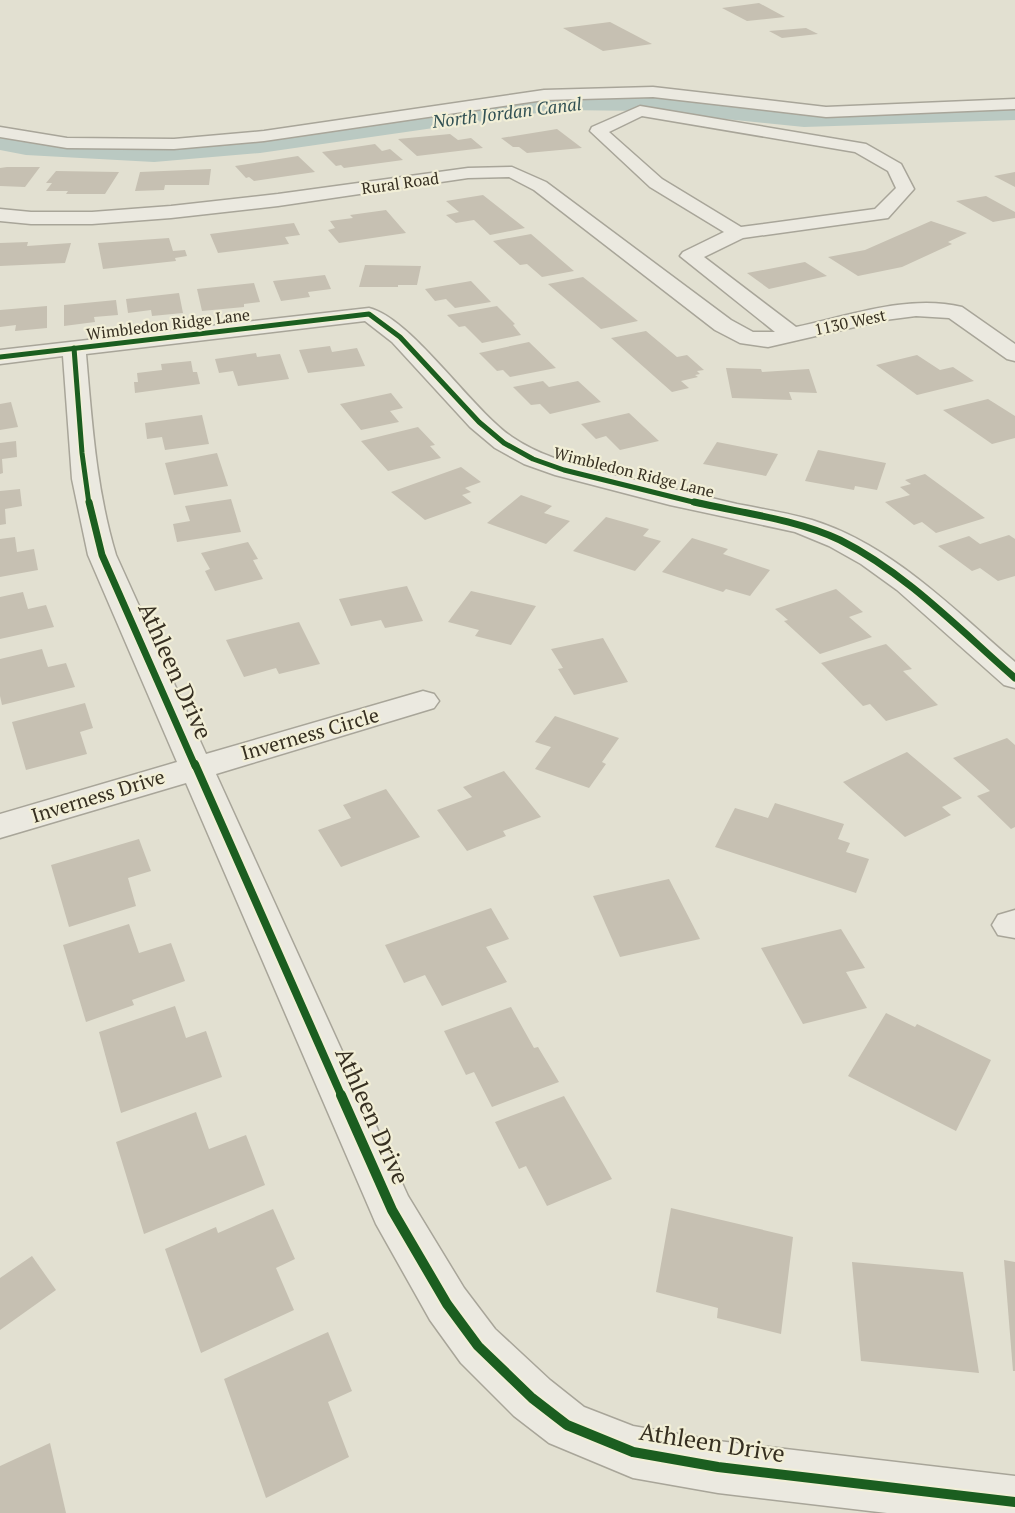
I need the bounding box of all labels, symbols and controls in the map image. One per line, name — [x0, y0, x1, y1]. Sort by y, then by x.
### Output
water label: North Jordan Canal — [430, 91, 583, 133]
street label: Rural Road — [360, 167, 440, 199]
street label: Wimbledon Ridge Lane — [85, 303, 251, 345]
street label: 1130 West — [812, 304, 888, 340]
street label: Wimbledon Ridge Lane — [551, 441, 717, 503]
street label: Athleen Drive — [131, 597, 220, 744]
street label: Inverness Circle — [238, 701, 382, 766]
street label: Inverness Drive — [28, 762, 168, 829]
street label: Athleen Drive — [328, 1042, 417, 1189]
street label: Athleen Drive — [637, 1415, 787, 1469]

